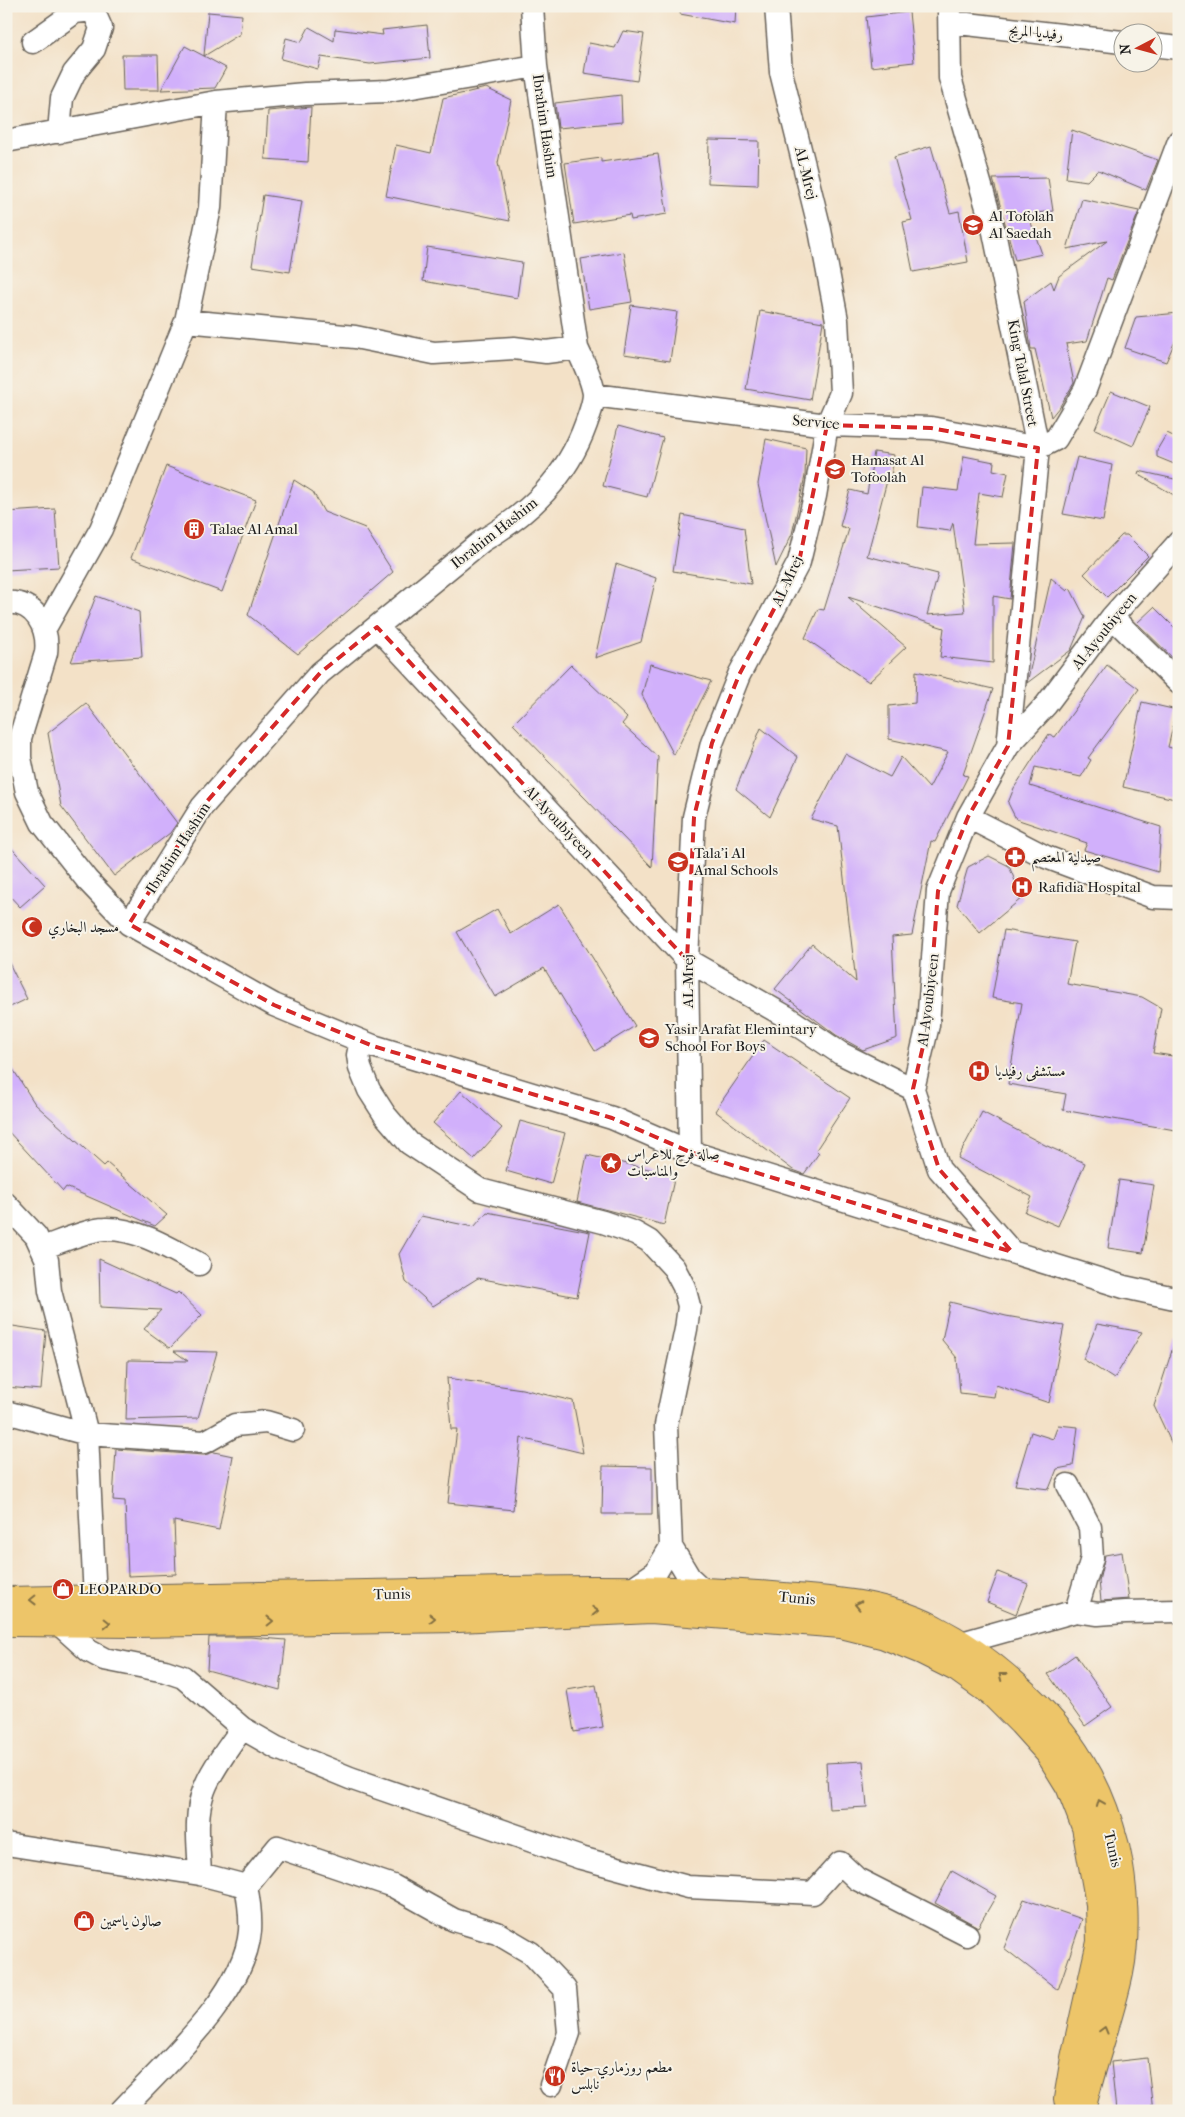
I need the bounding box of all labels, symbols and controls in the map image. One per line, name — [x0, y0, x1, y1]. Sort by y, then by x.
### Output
street label: رفيديا-المريج — [1007, 20, 1064, 49]
north arrow — [1112, 22, 1162, 72]
text: N — [1117, 43, 1135, 55]
street label: Ibrahim Hashim — [529, 73, 561, 180]
street label: AL-Mrej — [791, 144, 821, 201]
place label: Al Tofolah Al Saedah — [988, 207, 1055, 242]
school or university icon: Al Tofolah Al Saedah — [961, 213, 985, 237]
street label: King Talal Street — [1004, 318, 1042, 429]
street label: Service — [792, 411, 841, 433]
place label: Hamasat Al Tofoolah — [851, 451, 924, 486]
school or university icon: Hamasat Al Tofoolah — [823, 457, 847, 481]
street label: Ibrahim Hashim — [447, 493, 541, 572]
building icon: Talae Al Amal — [182, 517, 206, 541]
place label: Talae Al Amal — [210, 520, 298, 538]
street label: AL-Mrej — [767, 553, 807, 610]
street label: Al-Ayoubiyeen — [1067, 589, 1141, 674]
street label: Al-Ayoubiyeen — [520, 781, 598, 863]
street label: Ibrahim Hashim — [142, 799, 214, 897]
place label: Tala'i Al Amal Schools — [693, 844, 778, 879]
pharmacy icon: صيدلية المعتصم — [1003, 845, 1027, 869]
place label: صيدلية المعتصم — [1031, 848, 1101, 872]
school or university icon: Tala'i Al Amal Schools — [666, 850, 690, 874]
hospital icon: Rafidia Hospital — [1010, 875, 1034, 899]
place label: Rafidia Hospital — [1038, 878, 1141, 896]
mosque icon: مسجد البخاري — [20, 915, 44, 939]
place label: مسجد البخاري — [48, 918, 119, 939]
street label: Al-Ayoubiyeen — [913, 952, 943, 1049]
street label: AL-Mrej — [679, 954, 697, 1009]
place label: Yasir Arafat Elemintary School For Boys — [664, 1020, 818, 1055]
school or university icon: Yasir Arafat Elemintary School For Boys — [637, 1026, 661, 1050]
hospital icon: مستشفى رفيديا — [967, 1059, 991, 1083]
place label: مستشفى رفيديا — [995, 1062, 1066, 1082]
place label: صالة فرح للاعراس والمناسبات — [627, 1145, 720, 1180]
place icon: صالة فرح للاعراس والمناسبات — [599, 1151, 623, 1175]
shop icon: LEOPARDO — [51, 1577, 75, 1601]
place label: LEOPARDO — [79, 1580, 161, 1598]
street label: Tunis — [373, 1585, 411, 1603]
street label: Tunis — [778, 1587, 817, 1609]
one-way arrow — [29, 1595, 36, 1605]
one-way arrow — [853, 1600, 862, 1611]
one-way arrow — [591, 1606, 599, 1617]
one-way arrow — [429, 1613, 437, 1624]
one-way arrow — [266, 1616, 274, 1626]
one-way arrow — [104, 1618, 112, 1628]
one-way arrow — [999, 1673, 1008, 1681]
one-way arrow — [1095, 1799, 1106, 1808]
street label: Tunis — [1100, 1829, 1126, 1869]
shop icon: صالون ياسمين — [72, 1909, 96, 1933]
place label: صالون ياسمين — [100, 1912, 162, 1930]
one-way arrow — [1098, 2026, 1109, 2035]
place label: مطعم روزماري-حياة نابلس — [571, 2058, 673, 2094]
restaurant icon: مطعم روزماري-حياة نابلس — [543, 2064, 567, 2088]

